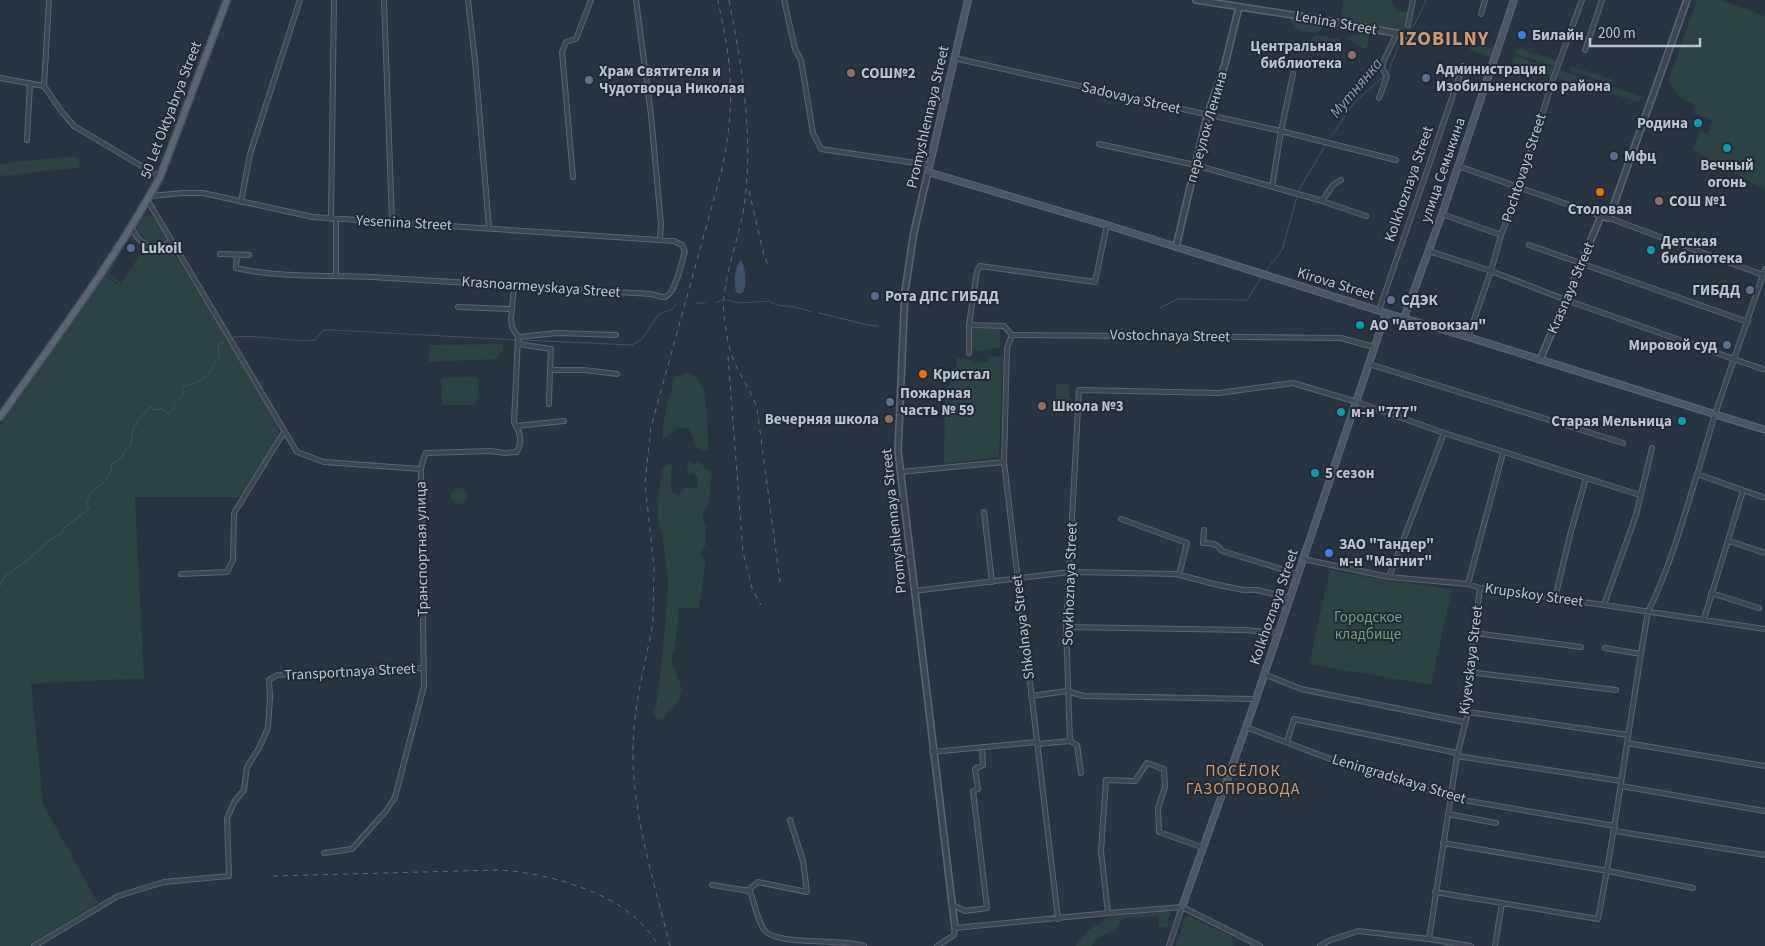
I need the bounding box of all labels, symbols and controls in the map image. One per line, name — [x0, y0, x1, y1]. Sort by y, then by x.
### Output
street label: Lenina Street — [1293, 5, 1379, 41]
scale bar — [1590, 15, 1700, 47]
text: 200 m — [1598, 23, 1636, 44]
district label: IZOBILNY — [1399, 25, 1489, 53]
place label: Билайн — [1532, 25, 1584, 46]
marker: Билайн — [1516, 29, 1528, 41]
place label: Центральная библиотека — [1250, 36, 1342, 74]
street label: 50 Let Oktyabrya Street — [135, 38, 207, 182]
street label: Promyshlennaya Street — [901, 44, 955, 190]
marker: Центральная библиотека — [1346, 49, 1358, 61]
water label: Мутнянка — [1324, 53, 1388, 123]
place label: Администрация Изобильненского района — [1435, 59, 1611, 97]
place label: Храм Святителя и Чудотворца Николая — [599, 61, 745, 99]
place label: СОШ№2 — [861, 63, 916, 84]
marker: СОШ№2 — [845, 67, 857, 79]
street label: переулок Ленина — [1181, 69, 1233, 185]
marker: Администрация Изобильненского района — [1420, 72, 1432, 84]
marker: Храм Святителя и Чудотворца Николая — [583, 74, 595, 86]
street label: Sadovaya Street — [1079, 76, 1183, 120]
street label: Pochtovaya Street — [1497, 111, 1551, 225]
place label: Родина — [1637, 113, 1688, 134]
street label: улица Семыкина — [1415, 115, 1471, 225]
marker: Родина — [1692, 117, 1704, 129]
street label: Kolkhoznaya Street — [1379, 123, 1439, 245]
marker: Вечный огонь — [1721, 142, 1733, 154]
place label: Мфц — [1624, 146, 1656, 167]
marker: Мфц — [1608, 150, 1620, 162]
place label: Вечный огонь — [1700, 155, 1754, 193]
marker: Столовая — [1594, 186, 1606, 198]
place label: СОШ №1 — [1669, 191, 1727, 212]
marker: СОШ №1 — [1653, 195, 1665, 207]
place label: Столовая — [1568, 199, 1632, 220]
street label: Yesenina Street — [355, 210, 452, 236]
place label: Детская библиотека — [1661, 231, 1743, 269]
place label: Lukoil — [141, 238, 182, 259]
street label: Krasnaya Street — [1542, 239, 1600, 337]
marker: Lukoil — [125, 242, 137, 254]
marker: Детская библиотека — [1645, 244, 1657, 256]
street label: Kirova Street — [1295, 262, 1377, 306]
street label: Krasnoarmeyskaya Street — [461, 271, 621, 303]
place label: ГИБДД — [1692, 280, 1740, 301]
marker: ГИБДД — [1744, 284, 1756, 296]
place label: Рота ДПС ГИБДД — [885, 286, 999, 307]
marker: Рота ДПС ГИБДД — [869, 290, 881, 302]
place label: СДЭК — [1401, 290, 1439, 311]
marker: СДЭК — [1385, 294, 1397, 306]
place label: АО "Автовокзал" — [1369, 315, 1486, 336]
marker: АО "Автовокзал" — [1354, 319, 1366, 331]
street label: Vostochnaya Street — [1110, 324, 1230, 348]
place label: Мировой суд — [1629, 335, 1717, 356]
marker: Мировой суд — [1721, 339, 1733, 351]
place label: Кристал — [933, 364, 990, 385]
marker: Кристал — [917, 368, 929, 380]
place label: Пожарная часть № 59 — [900, 383, 975, 421]
marker: Пожарная часть № 59 — [884, 396, 896, 408]
place label: Школа №3 — [1052, 396, 1124, 417]
marker: Школа №3 — [1036, 400, 1048, 412]
place label: м-н "777" — [1351, 402, 1417, 423]
marker: м-н "777" — [1335, 406, 1347, 418]
place label: Вечерняя школа — [765, 409, 879, 430]
place label: Старая Мельница — [1551, 411, 1672, 432]
marker: Вечерняя школа — [883, 413, 895, 425]
marker: Старая Мельница — [1676, 415, 1688, 427]
street label: Promyshlennaya Street — [876, 447, 912, 595]
place label: 5 сезон — [1325, 463, 1374, 484]
marker: 5 сезон — [1309, 467, 1321, 479]
street label: Транспортная улица — [410, 481, 434, 617]
street label: Sovkhoznaya Street — [1057, 522, 1083, 646]
place label: ЗАО "Тандер" м-н "Магнит" — [1339, 534, 1434, 572]
street label: Kolkhoznaya Street — [1244, 546, 1304, 668]
marker: ЗАО "Тандер" м-н "Магнит" — [1323, 547, 1335, 559]
street label: Shkolnaya Street — [1006, 573, 1040, 681]
street label: Krupskoy Street — [1483, 578, 1585, 612]
street label: Kiyevskaya Street — [1454, 604, 1488, 716]
park label: Городское кладбище — [1334, 607, 1402, 645]
street label: Transportnaya Street — [284, 658, 416, 686]
street label: Leningradskaya Street — [1330, 749, 1468, 809]
district label: ПОСЁЛОК ГАЗОПРОВОДА — [1186, 760, 1300, 800]

